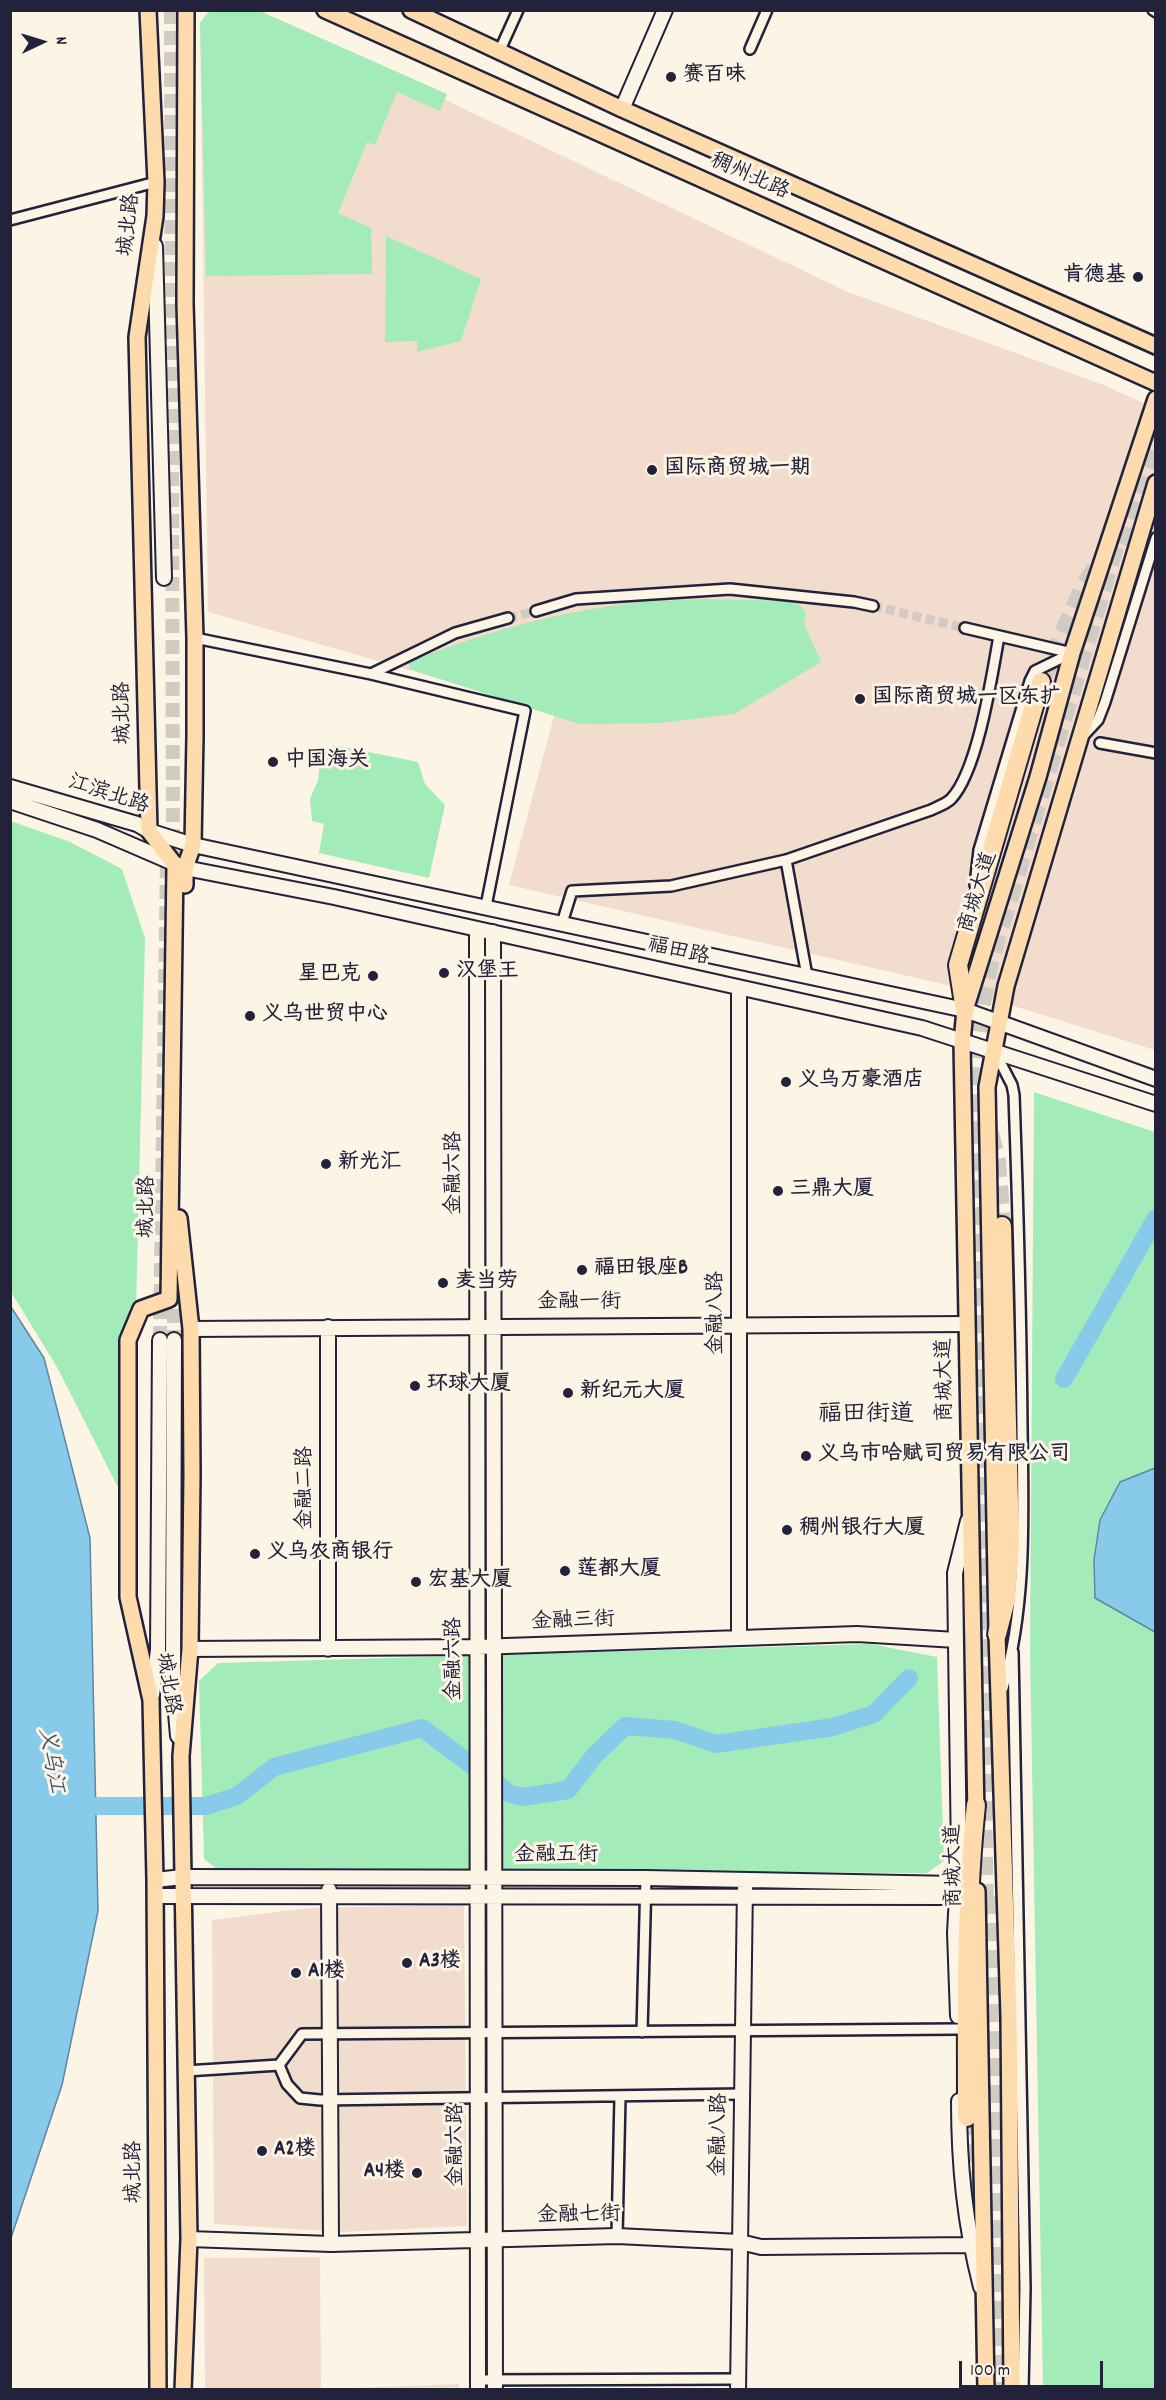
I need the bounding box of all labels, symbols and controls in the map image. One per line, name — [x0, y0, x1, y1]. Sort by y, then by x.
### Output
north arrow — [12, 12, 72, 72]
text: N — [49, 36, 72, 45]
place label: 赛百味 — [683, 64, 746, 90]
marker: 赛百味 — [664, 70, 678, 84]
street label: 稠州北路 — [706, 149, 792, 207]
street label: 城北路 — [115, 192, 147, 258]
place label: 肯德基 — [1063, 264, 1126, 290]
marker: 肯德基 — [1131, 270, 1145, 284]
place label: 国际商贸城一期 — [664, 457, 811, 483]
marker: 国际商贸城一期 — [645, 463, 659, 477]
street label: 城北路 — [112, 681, 138, 745]
place label: 国际商贸城一区东扩 — [872, 686, 1061, 712]
marker: 国际商贸城一区东扩 — [853, 692, 867, 706]
place label: 中国海关 — [285, 749, 369, 775]
marker: 中国海关 — [266, 755, 280, 769]
street label: 江滨北路 — [64, 771, 152, 821]
street label: 商城大道 — [956, 849, 1004, 937]
street label: 福田路 — [644, 934, 712, 972]
place label: 汉堡王 — [456, 960, 519, 986]
place label: 星巴克 — [298, 963, 361, 989]
marker: 汉堡王 — [437, 966, 451, 980]
marker: 星巴克 — [366, 969, 380, 983]
place label: 义乌世贸中心 — [262, 1003, 388, 1029]
marker: 义乌世贸中心 — [243, 1009, 257, 1023]
place label: 义乌万豪酒店 — [798, 1069, 924, 1095]
marker: 义乌万豪酒店 — [779, 1075, 793, 1089]
street label: 金融六路 — [443, 1131, 469, 1215]
place label: 新光汇 — [338, 1151, 401, 1177]
marker: 新光汇 — [319, 1157, 333, 1171]
street label: 城北路 — [136, 1175, 162, 1239]
place label: 三鼎大厦 — [790, 1178, 874, 1204]
marker: 三鼎大厦 — [771, 1184, 785, 1198]
place label: 福田银座B — [594, 1257, 688, 1283]
marker: 福田银座B — [575, 1263, 589, 1277]
place label: 麦当劳 — [455, 1270, 518, 1296]
street label: 金融八路 — [705, 1271, 731, 1355]
marker: 麦当劳 — [436, 1276, 450, 1290]
street label: 金融一街 — [537, 1291, 621, 1317]
street label: 商城大道 — [934, 1338, 960, 1422]
place label: 环球大厦 — [427, 1373, 511, 1399]
marker: 环球大厦 — [408, 1379, 422, 1393]
place label: 新纪元大厦 — [580, 1380, 685, 1406]
marker: 新纪元大厦 — [561, 1386, 575, 1400]
district label: 福田街道 — [818, 1403, 914, 1431]
place label: 义乌市哈赋司贸易有限公司 — [818, 1443, 1070, 1469]
street label: 金融二路 — [294, 1446, 320, 1530]
marker: 义乌市哈赋司贸易有限公司 — [799, 1449, 813, 1463]
place label: 稠州银行大厦 — [799, 1517, 925, 1543]
marker: 稠州银行大厦 — [780, 1523, 794, 1537]
place label: 义乌农商银行 — [267, 1541, 393, 1567]
marker: 义乌农商银行 — [248, 1547, 262, 1561]
place label: 莲都大厦 — [577, 1558, 661, 1584]
marker: 莲都大厦 — [558, 1564, 572, 1578]
place label: 宏基大厦 — [428, 1569, 512, 1595]
marker: 宏基大厦 — [409, 1575, 423, 1589]
street label: 金融三街 — [531, 1609, 615, 1637]
street label: 金融六路 — [443, 1617, 469, 1701]
street label: 城北路 — [149, 1651, 183, 1717]
water label: 义乌江 — [30, 1726, 68, 1796]
street label: 商城大道 — [943, 1824, 969, 1908]
street label: 金融五街 — [514, 1844, 598, 1870]
place label: A3楼 — [419, 1950, 461, 1976]
marker: A3楼 — [400, 1956, 414, 1970]
place label: A1楼 — [308, 1960, 345, 1986]
marker: A1楼 — [289, 1966, 303, 1980]
street label: 金融八路 — [708, 2093, 734, 2177]
street label: 金融六路 — [445, 2103, 471, 2187]
place label: A2楼 — [274, 2138, 316, 2164]
street label: 城北路 — [123, 2141, 149, 2203]
marker: A2楼 — [255, 2144, 269, 2158]
place label: A4楼 — [364, 2160, 405, 2186]
marker: A4楼 — [410, 2166, 424, 2180]
street label: 金融七街 — [537, 2204, 621, 2230]
scale bar — [962, 2349, 1106, 2387]
text: 100 m — [970, 2359, 1010, 2384]

